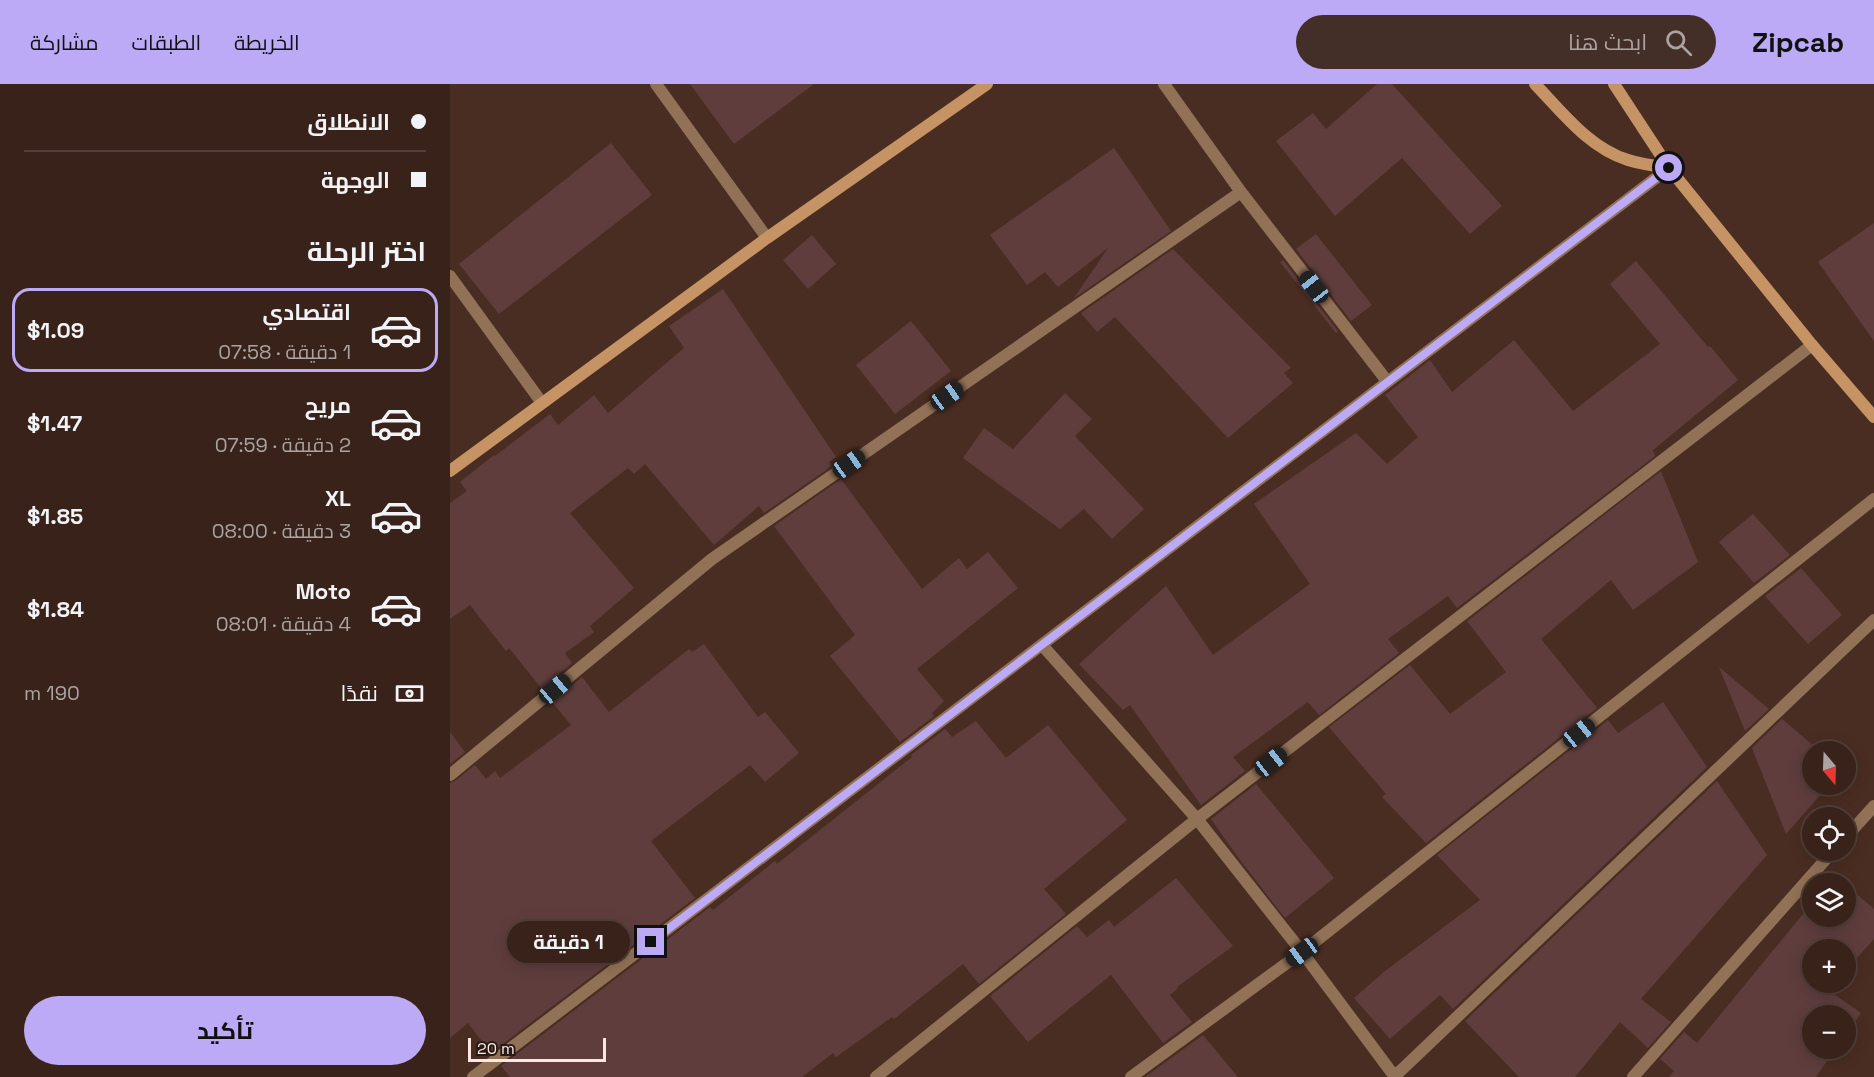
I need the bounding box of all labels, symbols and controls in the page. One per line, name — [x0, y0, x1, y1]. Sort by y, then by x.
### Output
search box — [1296, 15, 1716, 69]
text: Zipcab — [1752, 24, 1844, 60]
icon: search — [1662, 26, 1695, 59]
text: ابحث هنا — [1568, 28, 1647, 56]
text: مشاركة — [30, 29, 99, 56]
text: الطبقات — [132, 29, 201, 56]
text: الخريطة — [234, 29, 300, 56]
text: الانطلاق — [307, 108, 390, 136]
route start — [1655, 154, 1682, 181]
text: الوجهة — [321, 166, 390, 194]
text: اختر الرحلة — [307, 234, 426, 269]
car — [1296, 267, 1332, 307]
text: اقتصادي — [262, 298, 351, 326]
icon: car — [369, 303, 423, 357]
text: $1.09 — [27, 316, 84, 344]
text: 1 دقيقة · 07:58 — [218, 339, 351, 365]
car — [927, 378, 967, 414]
text: مريح — [305, 391, 351, 419]
icon: car — [369, 396, 423, 450]
text: $1.47 — [27, 409, 82, 437]
text: 2 دقيقة · 07:59 — [215, 432, 351, 458]
car — [829, 446, 869, 482]
text: XL — [325, 484, 351, 512]
icon: car — [369, 489, 423, 543]
text: $1.85 — [27, 502, 83, 530]
text: 3 دقيقة · 08:00 — [212, 518, 351, 544]
text: Moto — [295, 577, 351, 605]
icon: car — [369, 582, 423, 636]
text: $1.84 — [27, 595, 84, 623]
text: 4 دقيقة · 08:01 — [216, 611, 351, 637]
car — [535, 671, 575, 707]
icon: cash — [393, 677, 426, 710]
text: نقدًا — [340, 679, 378, 707]
text: 190 m — [24, 680, 80, 706]
car — [1559, 715, 1599, 751]
north arrow — [1802, 741, 1856, 795]
map controls — [1802, 741, 1856, 1059]
car — [1251, 744, 1291, 780]
button: locate — [1802, 807, 1856, 861]
button: layers — [1802, 873, 1856, 927]
callout: 1 دقيقة — [507, 921, 630, 963]
route end — [637, 928, 664, 955]
text: 1 دقيقة — [533, 929, 604, 955]
car — [1282, 934, 1322, 970]
button: + — [1802, 939, 1856, 993]
button: تأكيد — [24, 996, 426, 1065]
button: − — [1802, 1005, 1856, 1059]
scale bar — [468, 1035, 606, 1062]
text: 20 m — [477, 1038, 515, 1059]

